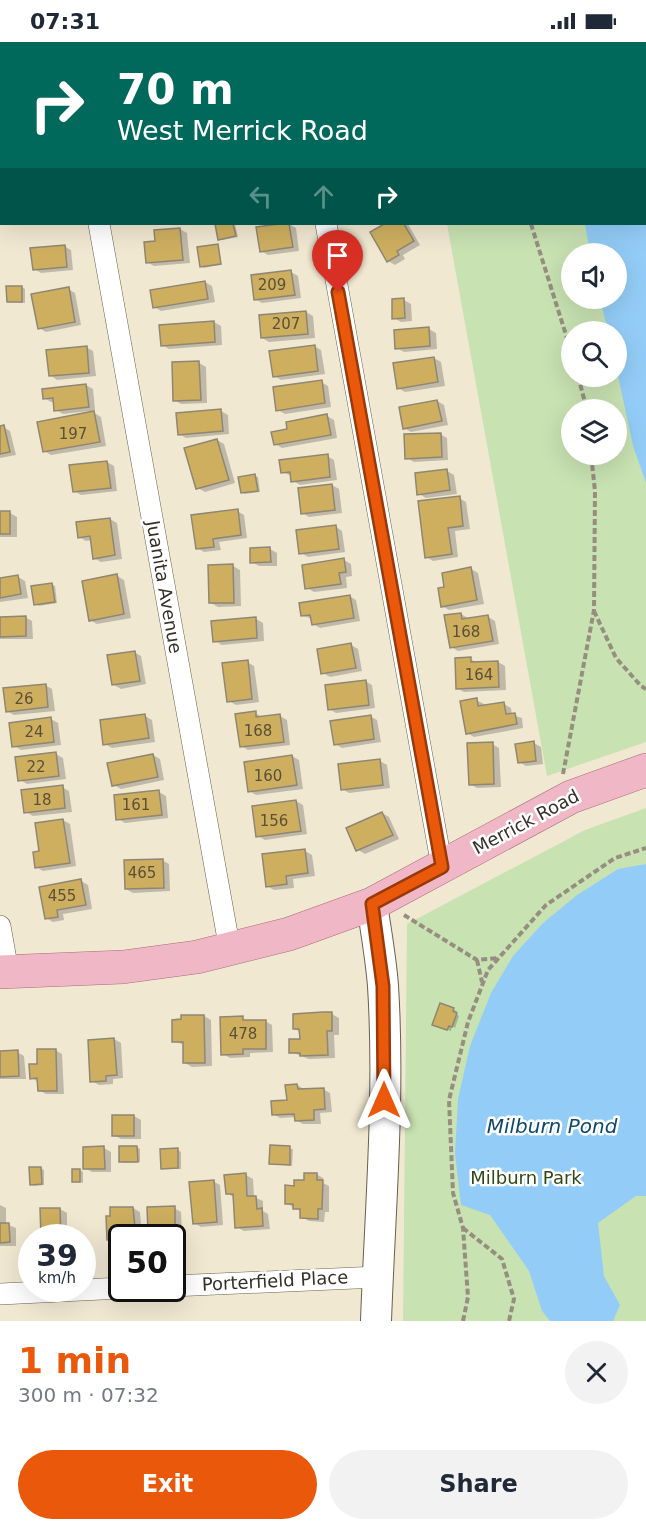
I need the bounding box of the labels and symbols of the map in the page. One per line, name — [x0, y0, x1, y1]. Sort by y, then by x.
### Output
pin — [312, 230, 363, 292]
house number: 209 — [258, 276, 286, 294]
house number: 207 — [272, 315, 300, 333]
house number: 197 — [59, 425, 87, 443]
street label: Juanita Avenue — [142, 518, 187, 655]
house number: 168 — [452, 623, 480, 641]
house number: 164 — [465, 666, 493, 684]
house number: 26 — [14, 690, 34, 708]
house number: 168 — [244, 722, 272, 740]
house number: 24 — [24, 723, 44, 741]
house number: 22 — [26, 758, 46, 776]
house number: 160 — [254, 767, 282, 785]
street label: Merrick Road — [469, 785, 582, 858]
house number: 18 — [32, 791, 52, 809]
house number: 161 — [122, 796, 150, 814]
house number: 156 — [260, 812, 288, 830]
house number: 465 — [128, 864, 156, 882]
house number: 455 — [48, 887, 76, 905]
house number: 478 — [229, 1025, 257, 1043]
position arrow — [352, 1068, 416, 1132]
water label: Milburn Pond — [487, 1114, 618, 1138]
park label: Milburn Park — [470, 1167, 582, 1188]
speed limit sign: 50 — [108, 1224, 186, 1302]
street label: Porterfield Place — [201, 1266, 349, 1295]

